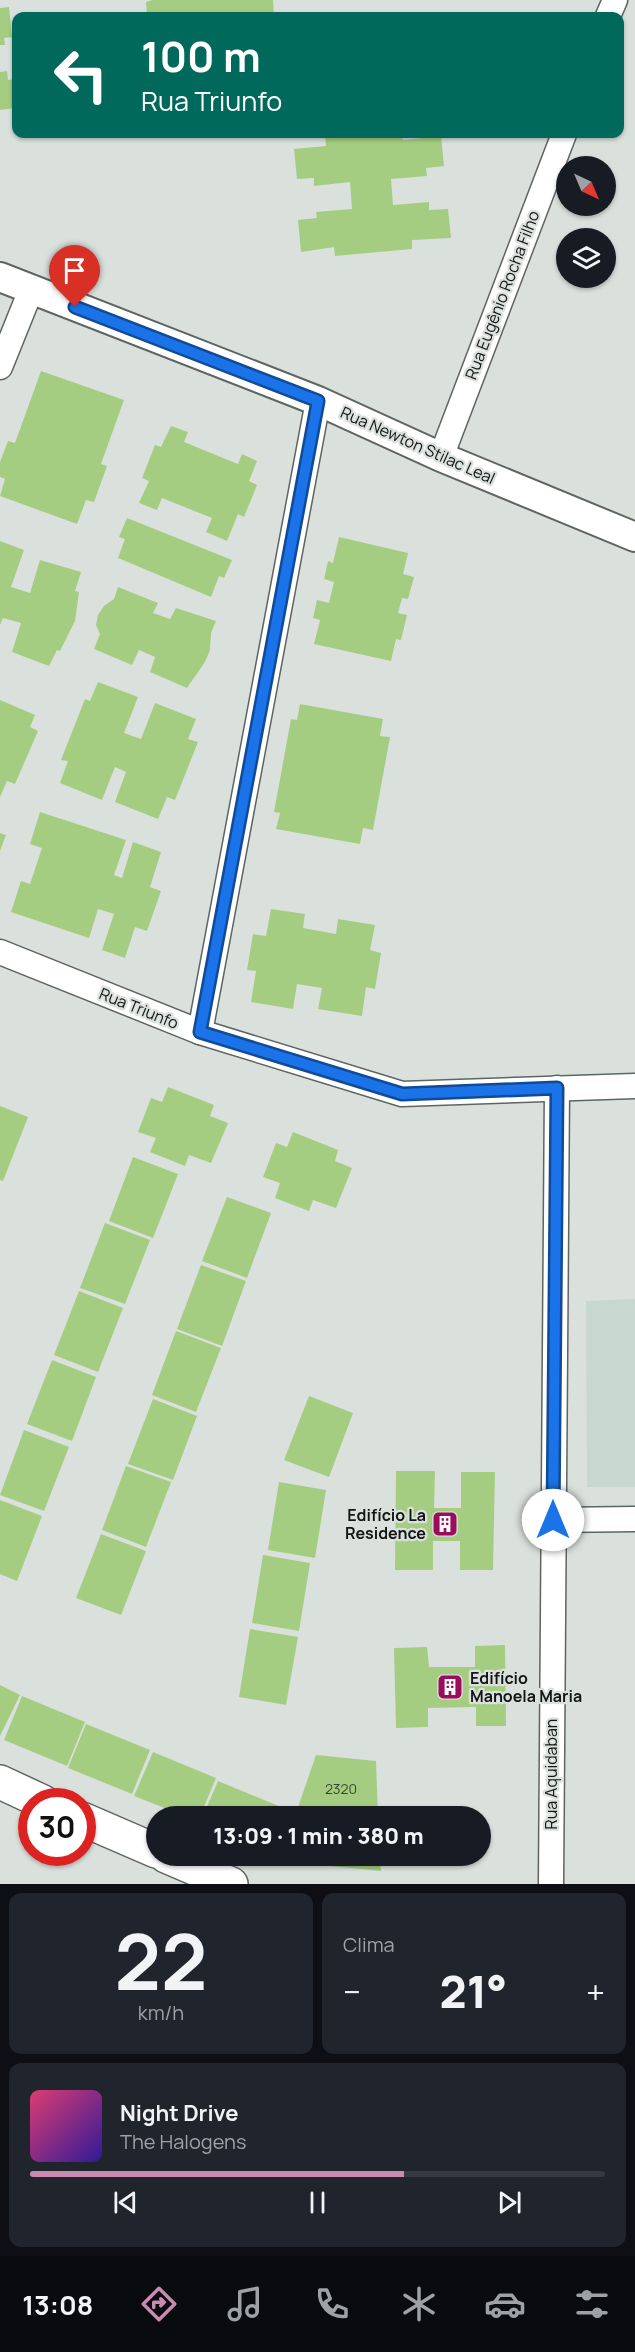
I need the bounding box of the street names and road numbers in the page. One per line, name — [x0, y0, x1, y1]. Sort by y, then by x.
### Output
street label: Rua Eugênio Rocha Filho — [460, 207, 544, 383]
street label: Rua Newton Stilac Leal — [337, 401, 499, 489]
street label: Rua Triunfo — [96, 982, 182, 1034]
street label: Rua Aquidaban — [540, 1719, 562, 1829]

